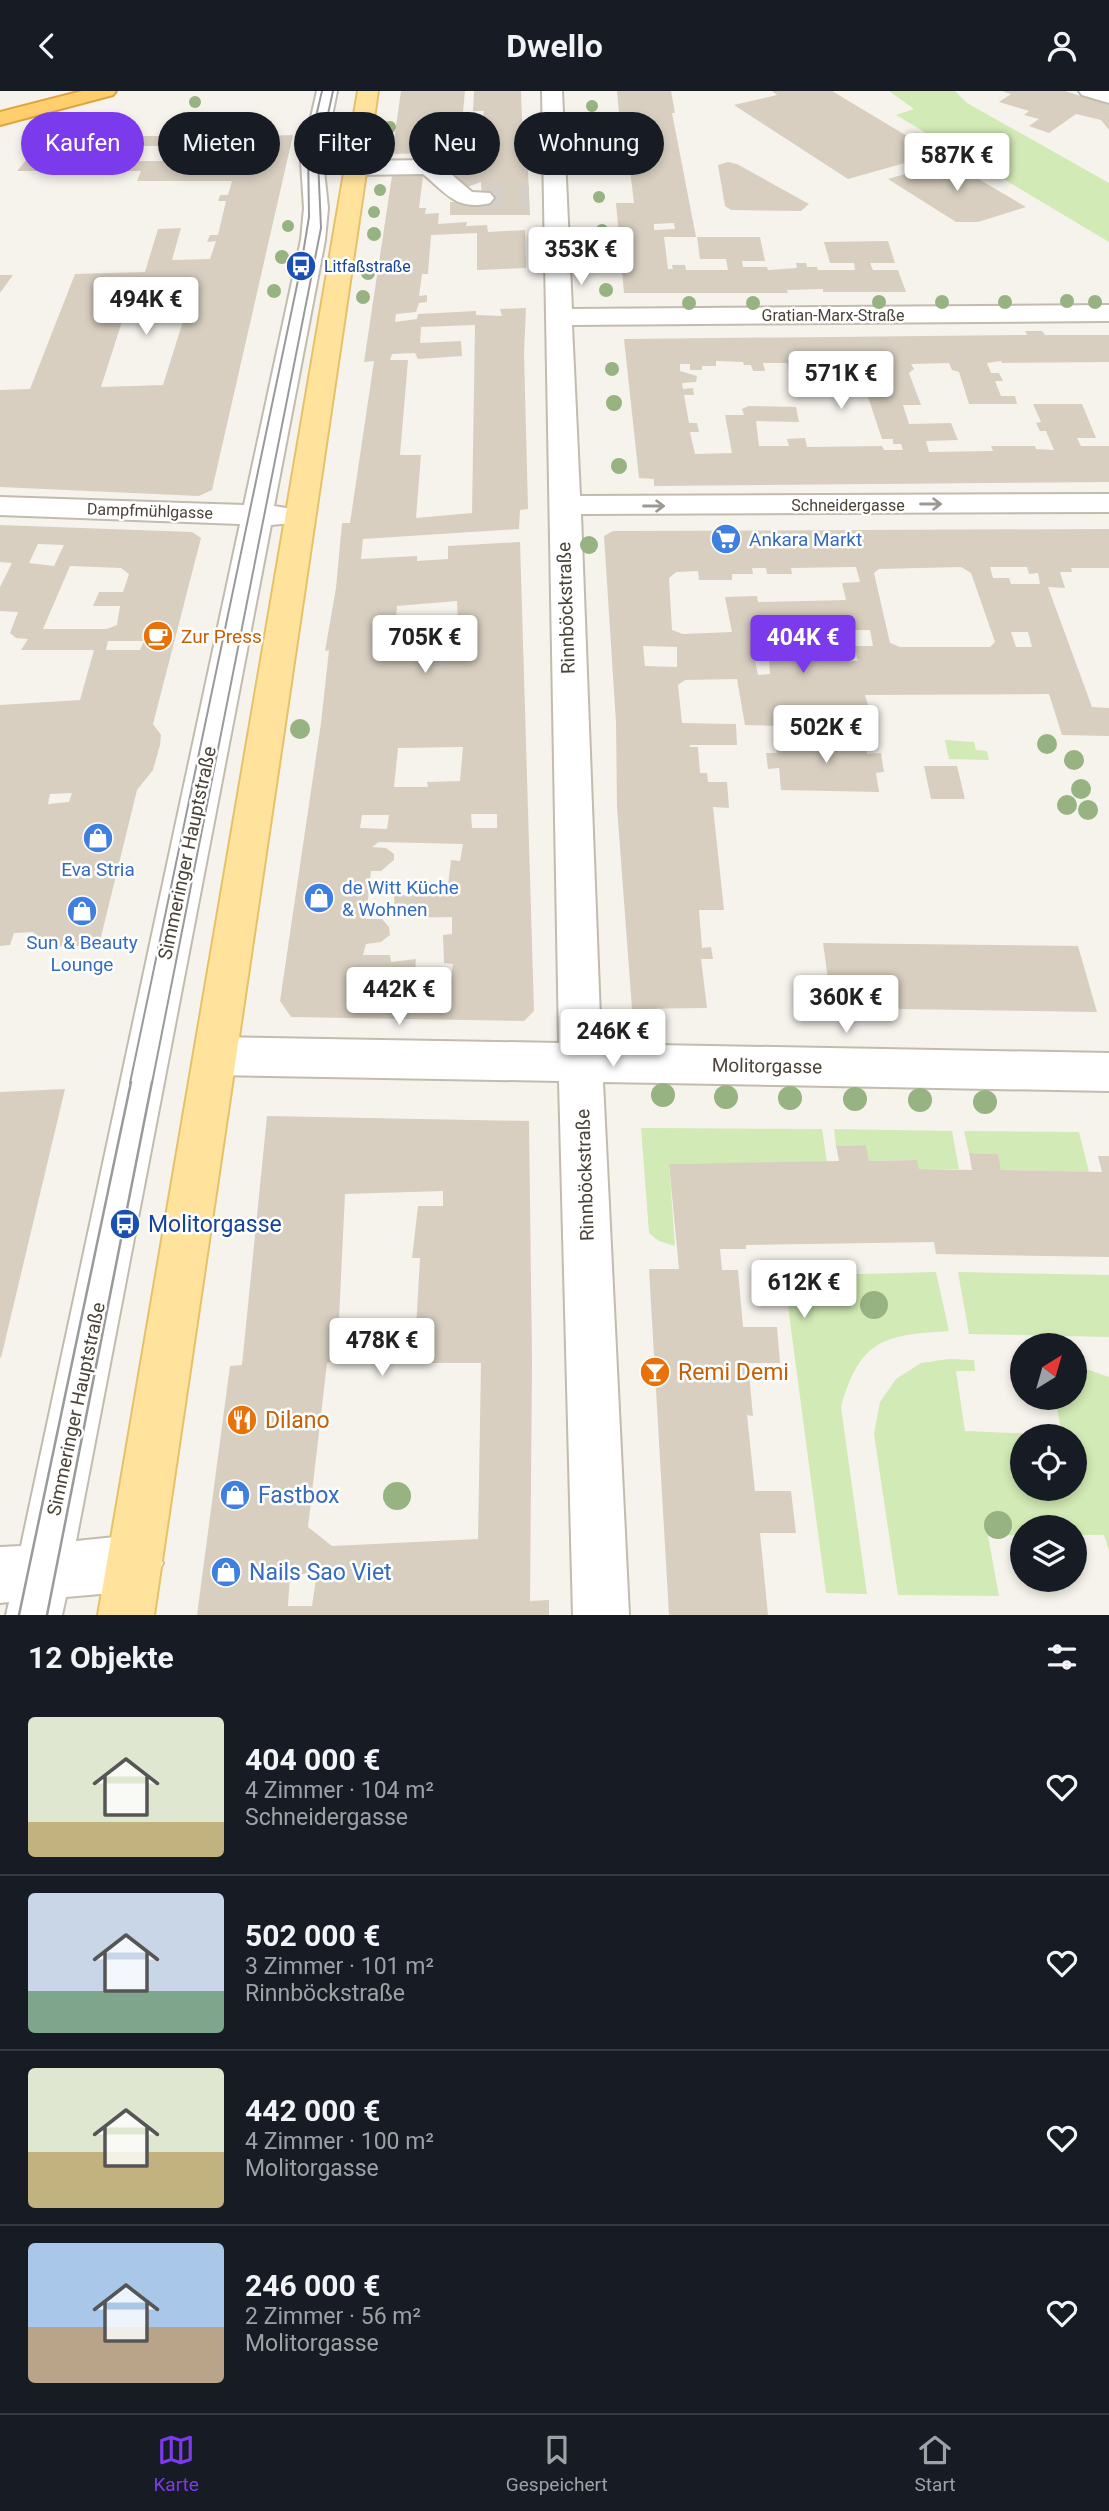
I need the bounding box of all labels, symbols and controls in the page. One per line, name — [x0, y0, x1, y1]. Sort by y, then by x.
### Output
icon: back — [28, 27, 66, 65]
text: Dwello — [506, 27, 603, 65]
icon: person — [1043, 27, 1081, 65]
chip: Kaufen — [21, 112, 144, 175]
chip: Mieten — [158, 112, 280, 175]
chip: Filter — [294, 112, 395, 175]
chip: Neu — [409, 112, 500, 175]
chip: Wohnung — [514, 112, 664, 175]
pin: 587K € — [900, 133, 1014, 193]
text: 587K € — [920, 142, 994, 169]
pin: 353K € — [524, 227, 638, 287]
text: 353K € — [544, 236, 618, 263]
bus stop icon: Litfaßstraße — [284, 249, 318, 283]
place label: Litfaßstraße — [324, 257, 411, 276]
pin: 494K € — [89, 278, 203, 337]
text: 494K € — [109, 286, 183, 313]
street label: Gratian-Marx-Straße — [762, 306, 904, 325]
pin: 571K € — [784, 351, 898, 411]
text: 571K € — [804, 360, 878, 387]
street label: Schneidergasse — [791, 496, 905, 515]
one-way arrow — [919, 498, 942, 511]
street label: Dampfmühlgasse — [87, 499, 213, 523]
one-way arrow — [643, 499, 666, 513]
supermarket icon: Ankara Markt — [709, 522, 743, 556]
place label: Ankara Markt — [749, 528, 862, 551]
street label: Rinnböckstraße — [552, 542, 580, 674]
pin: 705K € — [368, 615, 482, 675]
pin: 404K € — [746, 615, 860, 675]
cafe icon: Zur Press — [141, 619, 175, 653]
text: 705K € — [388, 624, 462, 651]
text: 404K € — [766, 624, 840, 651]
place label: Zur Press — [181, 625, 262, 648]
pin: 502K € — [769, 705, 883, 765]
text: 502K € — [789, 714, 863, 741]
street label: Simmeringer Hauptstraße — [153, 744, 221, 962]
shop icon: Eva Stria — [81, 821, 115, 855]
place label: Eva Stria — [61, 858, 135, 881]
place label: de Witt Küche & Wohnen — [342, 876, 459, 921]
shop icon: de Witt Küche & Wohnen — [302, 881, 336, 915]
shop icon: Sun & Beauty Lounge — [65, 894, 99, 928]
place label: Sun & Beauty Lounge — [26, 931, 138, 976]
pin: 442K € — [342, 967, 456, 1027]
pin: 360K € — [789, 975, 903, 1035]
text: 442K € — [362, 976, 436, 1003]
text: 360K € — [809, 984, 883, 1011]
pin: 246K € — [556, 1009, 670, 1069]
text: 246K € — [576, 1018, 650, 1045]
street label: Molitorgasse — [712, 1054, 822, 1078]
street label: Rinnböckstraße — [571, 1109, 599, 1241]
bus stop icon: Molitorgasse — [108, 1207, 142, 1241]
place label: Molitorgasse — [148, 1211, 282, 1238]
pin: 612K € — [747, 1261, 861, 1320]
text: 612K € — [767, 1269, 841, 1296]
street label: Simmeringer Hauptstraße — [42, 1300, 110, 1518]
pin: 478K € — [325, 1319, 439, 1378]
text: 478K € — [345, 1327, 419, 1354]
north arrow — [1010, 1333, 1087, 1411]
map controls — [1010, 1333, 1087, 1592]
bar icon: Remi Demi — [638, 1355, 672, 1389]
place label: Remi Demi — [678, 1359, 789, 1386]
restaurant icon: Dilano — [225, 1403, 259, 1437]
place label: Dilano — [265, 1407, 330, 1434]
button: locate — [1010, 1424, 1087, 1501]
shop icon: Fastbox — [218, 1478, 252, 1512]
place label: Fastbox — [258, 1482, 339, 1509]
button: layers — [1010, 1515, 1087, 1592]
shop icon: Nails Sao Viet — [209, 1555, 243, 1589]
place label: Nails Sao Viet — [249, 1559, 392, 1586]
icon: filters — [1043, 1638, 1081, 1676]
text: 12 Objekte — [28, 1640, 174, 1675]
text: 404 000 € — [245, 1742, 380, 1777]
icon: home — [84, 1745, 168, 1829]
icon: heart — [1043, 1768, 1081, 1806]
text: 4 Zimmer · 104 m² — [245, 1777, 434, 1804]
text: Schneidergasse — [245, 1804, 408, 1831]
text: 502 000 € — [245, 1918, 380, 1953]
icon: home — [84, 1921, 168, 2005]
icon: heart — [1043, 1944, 1081, 1982]
text: 3 Zimmer · 101 m² — [245, 1953, 434, 1980]
text: Rinnböckstraße — [245, 1980, 405, 2007]
text: 442 000 € — [245, 2093, 380, 2128]
icon: home — [84, 2096, 168, 2180]
icon: heart — [1043, 2119, 1081, 2157]
text: 4 Zimmer · 100 m² — [245, 2128, 434, 2155]
text: Molitorgasse — [245, 2155, 379, 2182]
text: 246 000 € — [245, 2268, 380, 2303]
icon: home — [84, 2271, 168, 2355]
icon: heart — [1043, 2294, 1081, 2332]
text: 2 Zimmer · 56 m² — [245, 2303, 421, 2330]
text: Molitorgasse — [245, 2330, 379, 2357]
tab: Karte — [153, 2431, 199, 2496]
tab: Gespeichert — [506, 2431, 608, 2496]
tab: Start — [915, 2431, 956, 2496]

